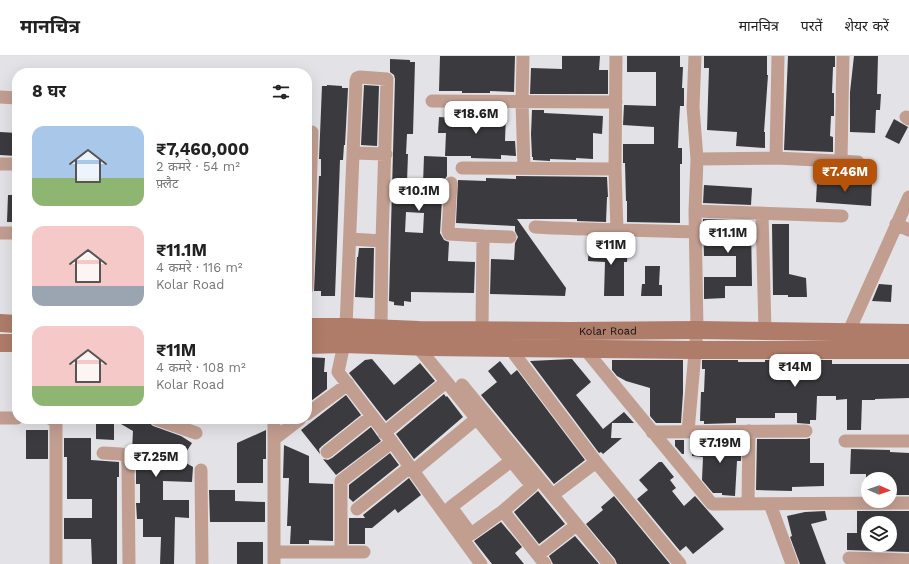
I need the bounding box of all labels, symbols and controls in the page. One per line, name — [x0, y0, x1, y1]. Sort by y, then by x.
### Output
text: मानचित्र — [20, 15, 80, 38]
text: मानचित्र — [739, 18, 779, 34]
text: परतें — [801, 18, 822, 34]
text: शेयर करें — [844, 18, 889, 34]
text: 8 घर — [32, 81, 66, 101]
icon: filters — [270, 81, 292, 103]
pin: ₹18.6M — [443, 101, 509, 135]
text: ₹18.6M — [453, 106, 499, 121]
text: ₹7,460,000 — [156, 139, 249, 159]
icon: home — [64, 142, 112, 190]
text: 2 कमरे · 54 m² — [156, 159, 240, 174]
pin: ₹7.46M — [812, 159, 878, 193]
text: ₹7.46M — [822, 164, 868, 179]
text: फ़्लैट — [156, 176, 179, 191]
pin: ₹10.1M — [386, 178, 452, 212]
text: ₹10.1M — [398, 183, 440, 198]
pin: ₹11.1M — [695, 220, 761, 254]
text: ₹11.1M — [709, 225, 747, 240]
pin: ₹11M — [587, 232, 635, 266]
text: ₹11M — [596, 237, 626, 252]
text: ₹11.1M — [156, 240, 207, 260]
icon: home — [64, 242, 112, 290]
text: 4 कमरे · 116 m² — [156, 260, 243, 275]
text: Kolar Road — [156, 277, 224, 292]
street label: Kolar Road — [579, 324, 637, 337]
text: ₹11M — [156, 340, 196, 360]
icon: home — [64, 342, 112, 390]
pin: ₹14M — [771, 354, 819, 388]
text: ₹14M — [778, 359, 812, 374]
text: 4 कमरे · 108 m² — [156, 360, 246, 375]
text: Kolar Road — [156, 377, 224, 392]
pin: ₹7.19M — [687, 430, 753, 464]
text: ₹7.19M — [699, 435, 741, 450]
pin: ₹7.25M — [123, 444, 189, 478]
text: ₹7.25M — [133, 449, 179, 464]
north arrow — [861, 472, 897, 508]
map controls — [861, 472, 897, 552]
button: layers — [861, 516, 897, 552]

